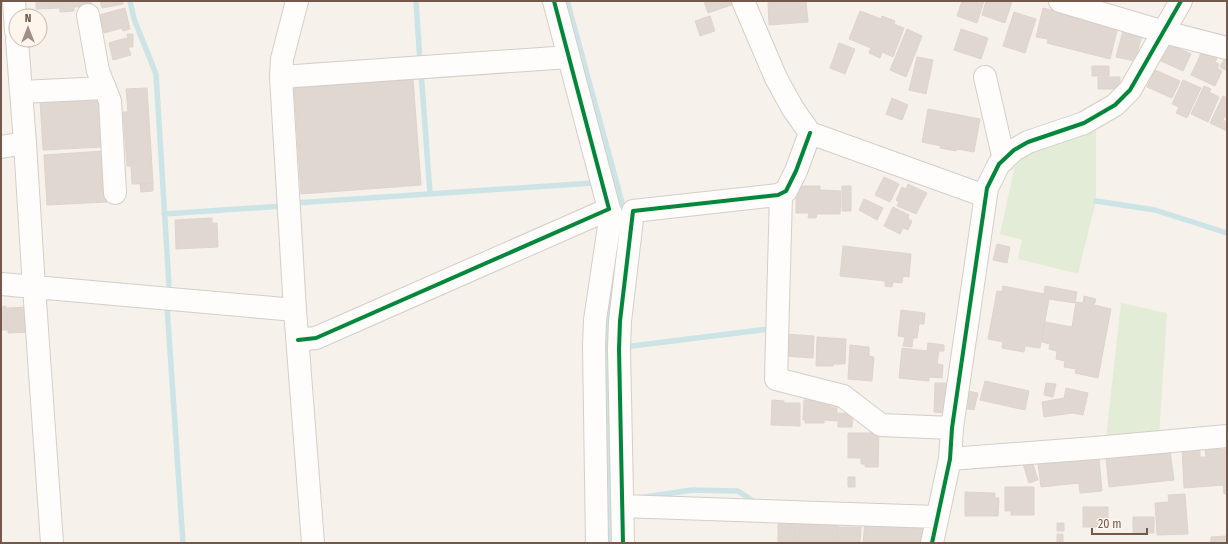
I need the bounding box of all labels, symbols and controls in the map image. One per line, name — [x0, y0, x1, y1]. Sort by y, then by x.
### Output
north arrow — [8, 8, 48, 48]
text: N — [25, 12, 31, 25]
scale bar — [1092, 510, 1147, 536]
text: 20 m — [1098, 517, 1122, 531]

